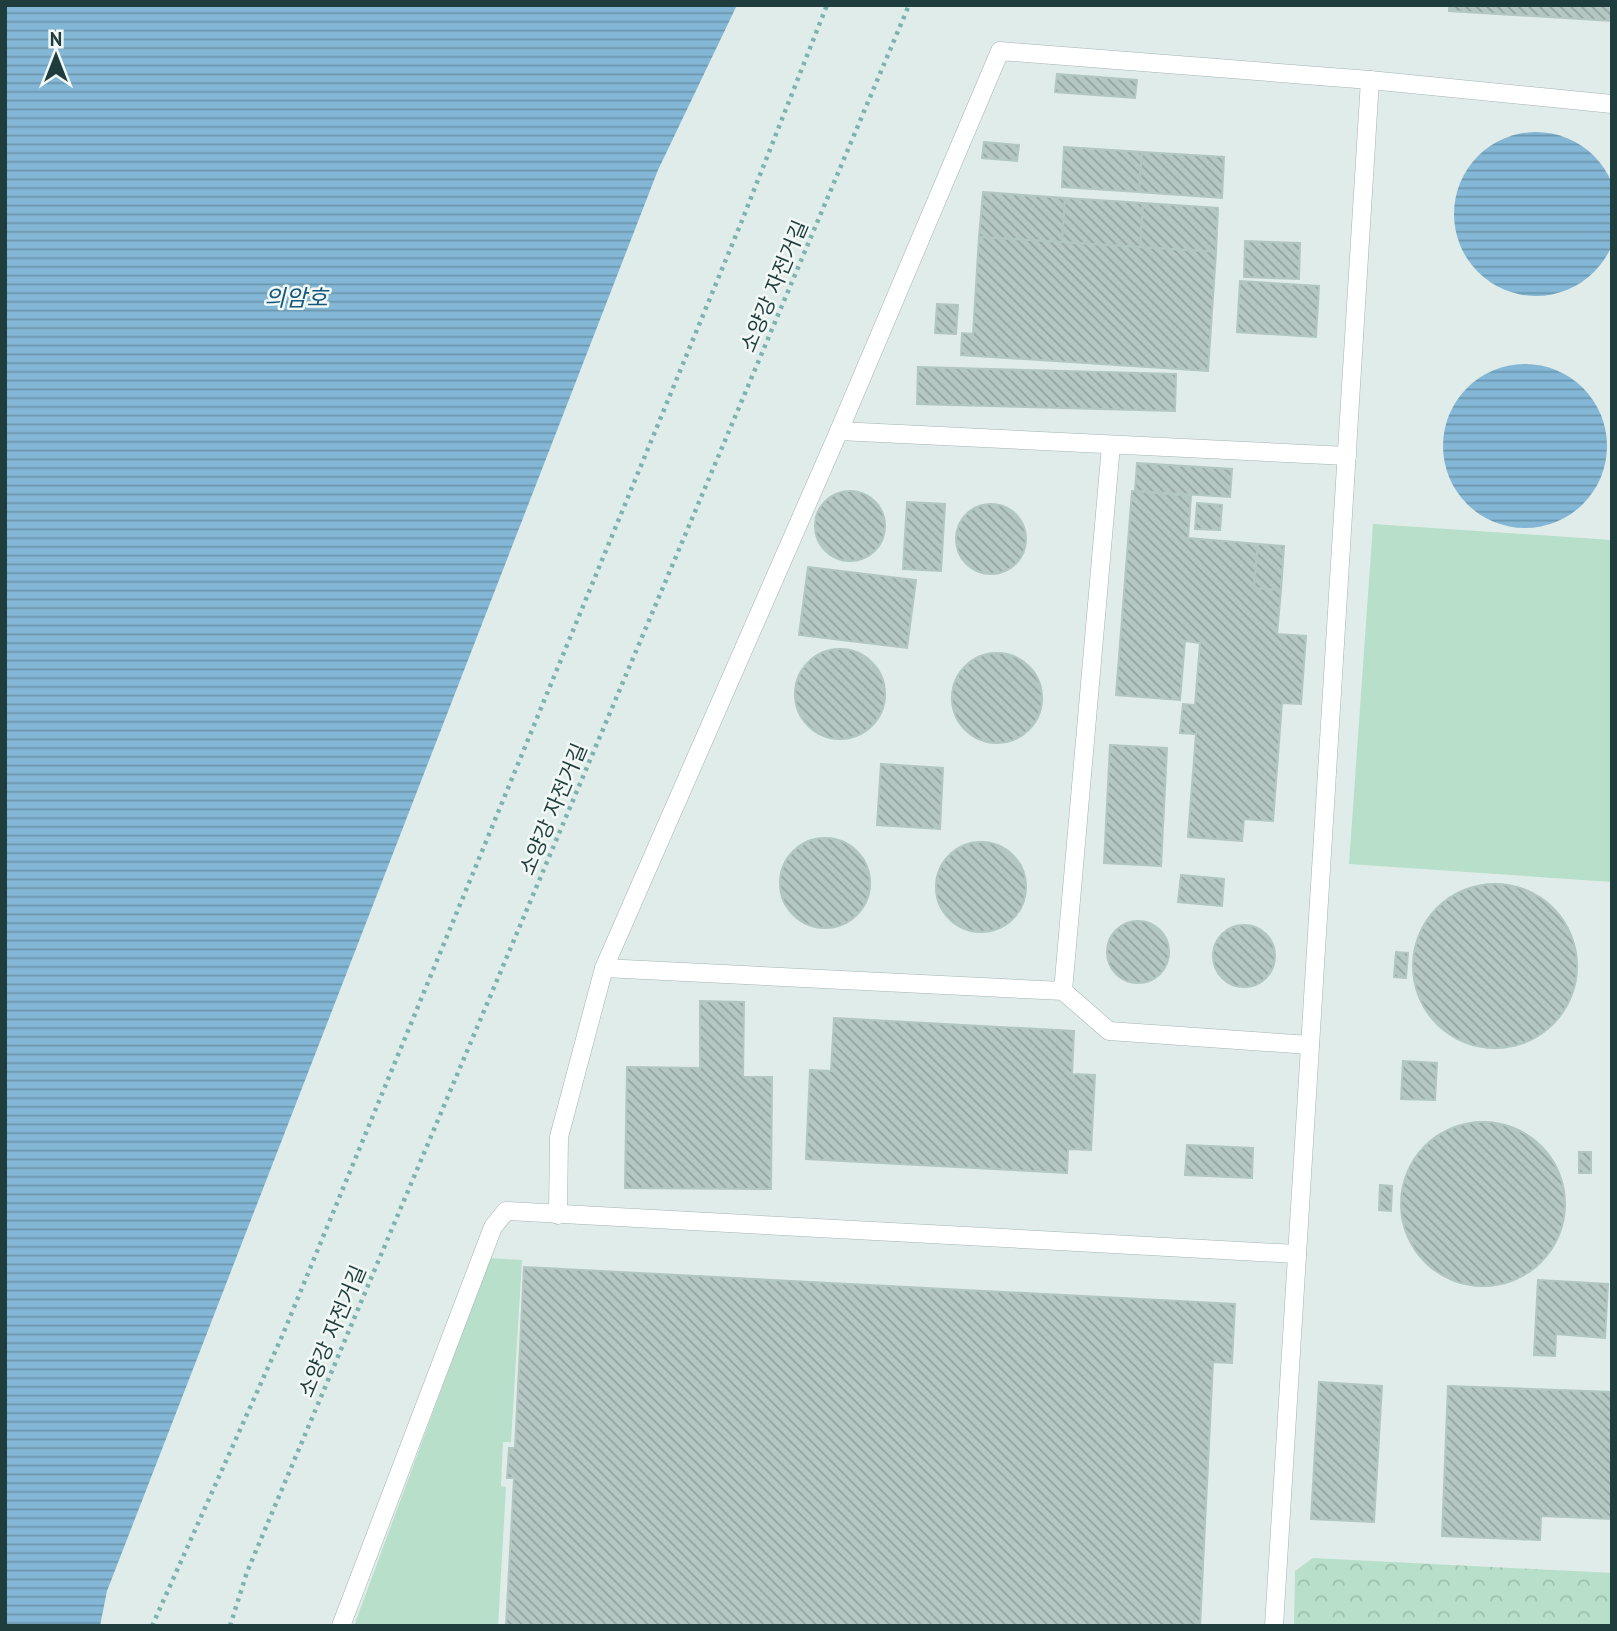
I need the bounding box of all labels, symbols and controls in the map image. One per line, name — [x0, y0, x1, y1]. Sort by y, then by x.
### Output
north arrow — [21, 21, 91, 91]
text: N — [50, 27, 62, 51]
street label: 소양강 자전거길 — [734, 216, 814, 356]
water label: 의암호 — [264, 283, 330, 312]
street label: 소양강 자전거길 — [513, 739, 593, 879]
street label: 소양강 자전거길 — [292, 1261, 372, 1401]

